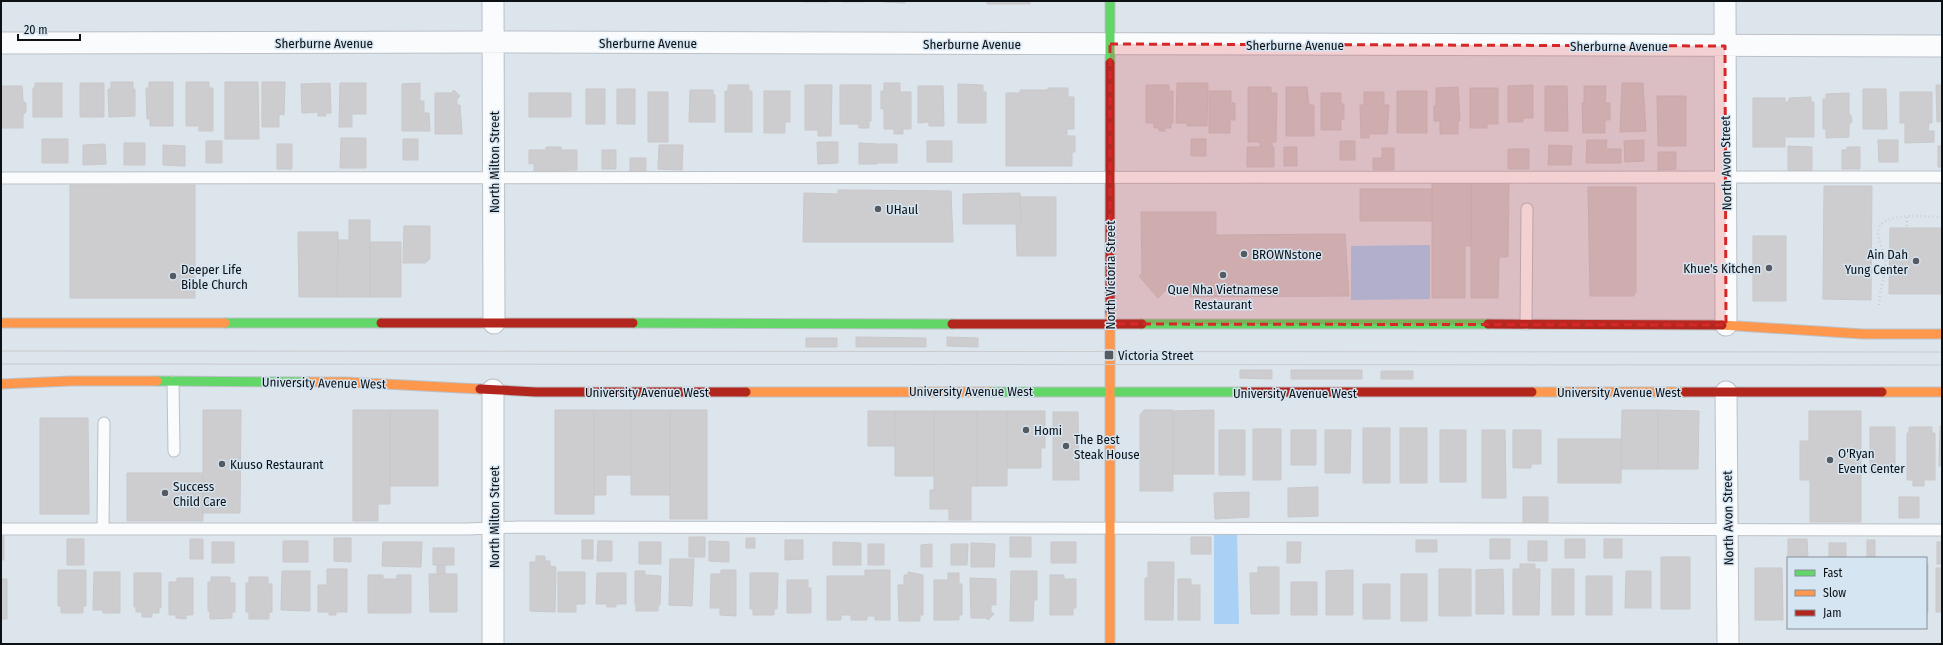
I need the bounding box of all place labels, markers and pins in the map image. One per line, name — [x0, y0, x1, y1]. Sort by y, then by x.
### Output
place label: UHaul — [886, 202, 919, 217]
marker: UHaul — [873, 204, 883, 214]
place label: BROWNstone — [1252, 247, 1322, 262]
place label: Ain Dah Yung Center — [1845, 247, 1908, 277]
marker: BROWNstone — [1239, 249, 1249, 259]
marker: Ain Dah Yung Center — [1911, 256, 1921, 266]
place label: Khue's Kitchen — [1683, 261, 1761, 276]
place label: Deeper Life Bible Church — [181, 262, 248, 292]
marker: Khue's Kitchen — [1764, 263, 1774, 273]
marker: Que Nha Vietnamese Restaurant — [1218, 270, 1228, 280]
marker: Deeper Life Bible Church — [168, 271, 178, 281]
place label: Que Nha Vietnamese Restaurant — [1168, 282, 1278, 312]
place label: Victoria Street — [1118, 348, 1194, 363]
marker: Victoria Street — [1103, 349, 1115, 361]
place label: Homi — [1034, 423, 1062, 438]
marker: Homi — [1021, 425, 1031, 435]
place label: The Best Steak House — [1074, 432, 1140, 462]
marker: The Best Steak House — [1061, 441, 1071, 451]
place label: O'Ryan Event Center — [1838, 446, 1905, 476]
marker: O'Ryan Event Center — [1825, 455, 1835, 465]
place label: Kuuso Restaurant — [230, 457, 324, 472]
marker: Kuuso Restaurant — [217, 459, 227, 469]
place label: Success Child Care — [173, 479, 226, 509]
marker: Success Child Care — [160, 488, 170, 498]

